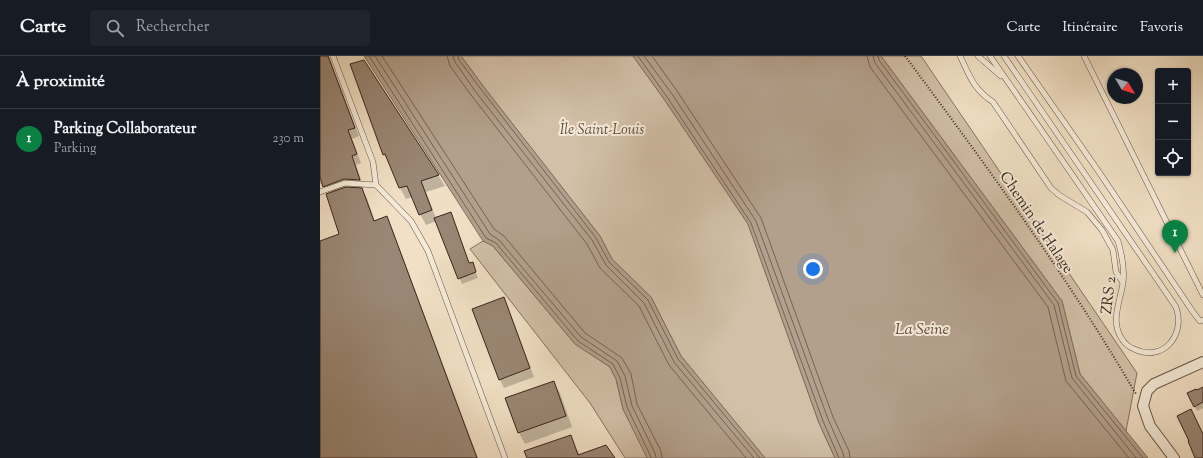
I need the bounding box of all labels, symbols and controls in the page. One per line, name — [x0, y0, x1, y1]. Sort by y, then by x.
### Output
search box — [90, 10, 370, 46]
text: Carte — [20, 14, 66, 41]
icon: search — [104, 17, 126, 39]
text: Rechercher — [136, 17, 209, 38]
text: Carte — [1007, 18, 1040, 38]
text: Itinéraire — [1062, 18, 1118, 38]
text: Favoris — [1140, 18, 1183, 38]
north arrow — [1107, 68, 1143, 104]
map controls — [1155, 68, 1191, 176]
button: + — [1155, 68, 1191, 104]
text: À proximité — [16, 70, 105, 94]
button: − — [1155, 104, 1191, 140]
text: Parking Collaborateur — [54, 119, 196, 140]
park label: Île Saint-Louis — [560, 119, 644, 141]
text: 1 — [27, 130, 31, 148]
text: 230 m — [272, 130, 304, 148]
text: Parking — [54, 140, 96, 158]
button: locate — [1155, 140, 1191, 176]
street label: Chemin de Halage — [994, 168, 1078, 278]
pin: 1 — [1162, 220, 1188, 253]
your location — [803, 259, 823, 279]
street label: ZRS 2 — [1097, 275, 1122, 315]
water label: La Seine — [895, 319, 949, 342]

